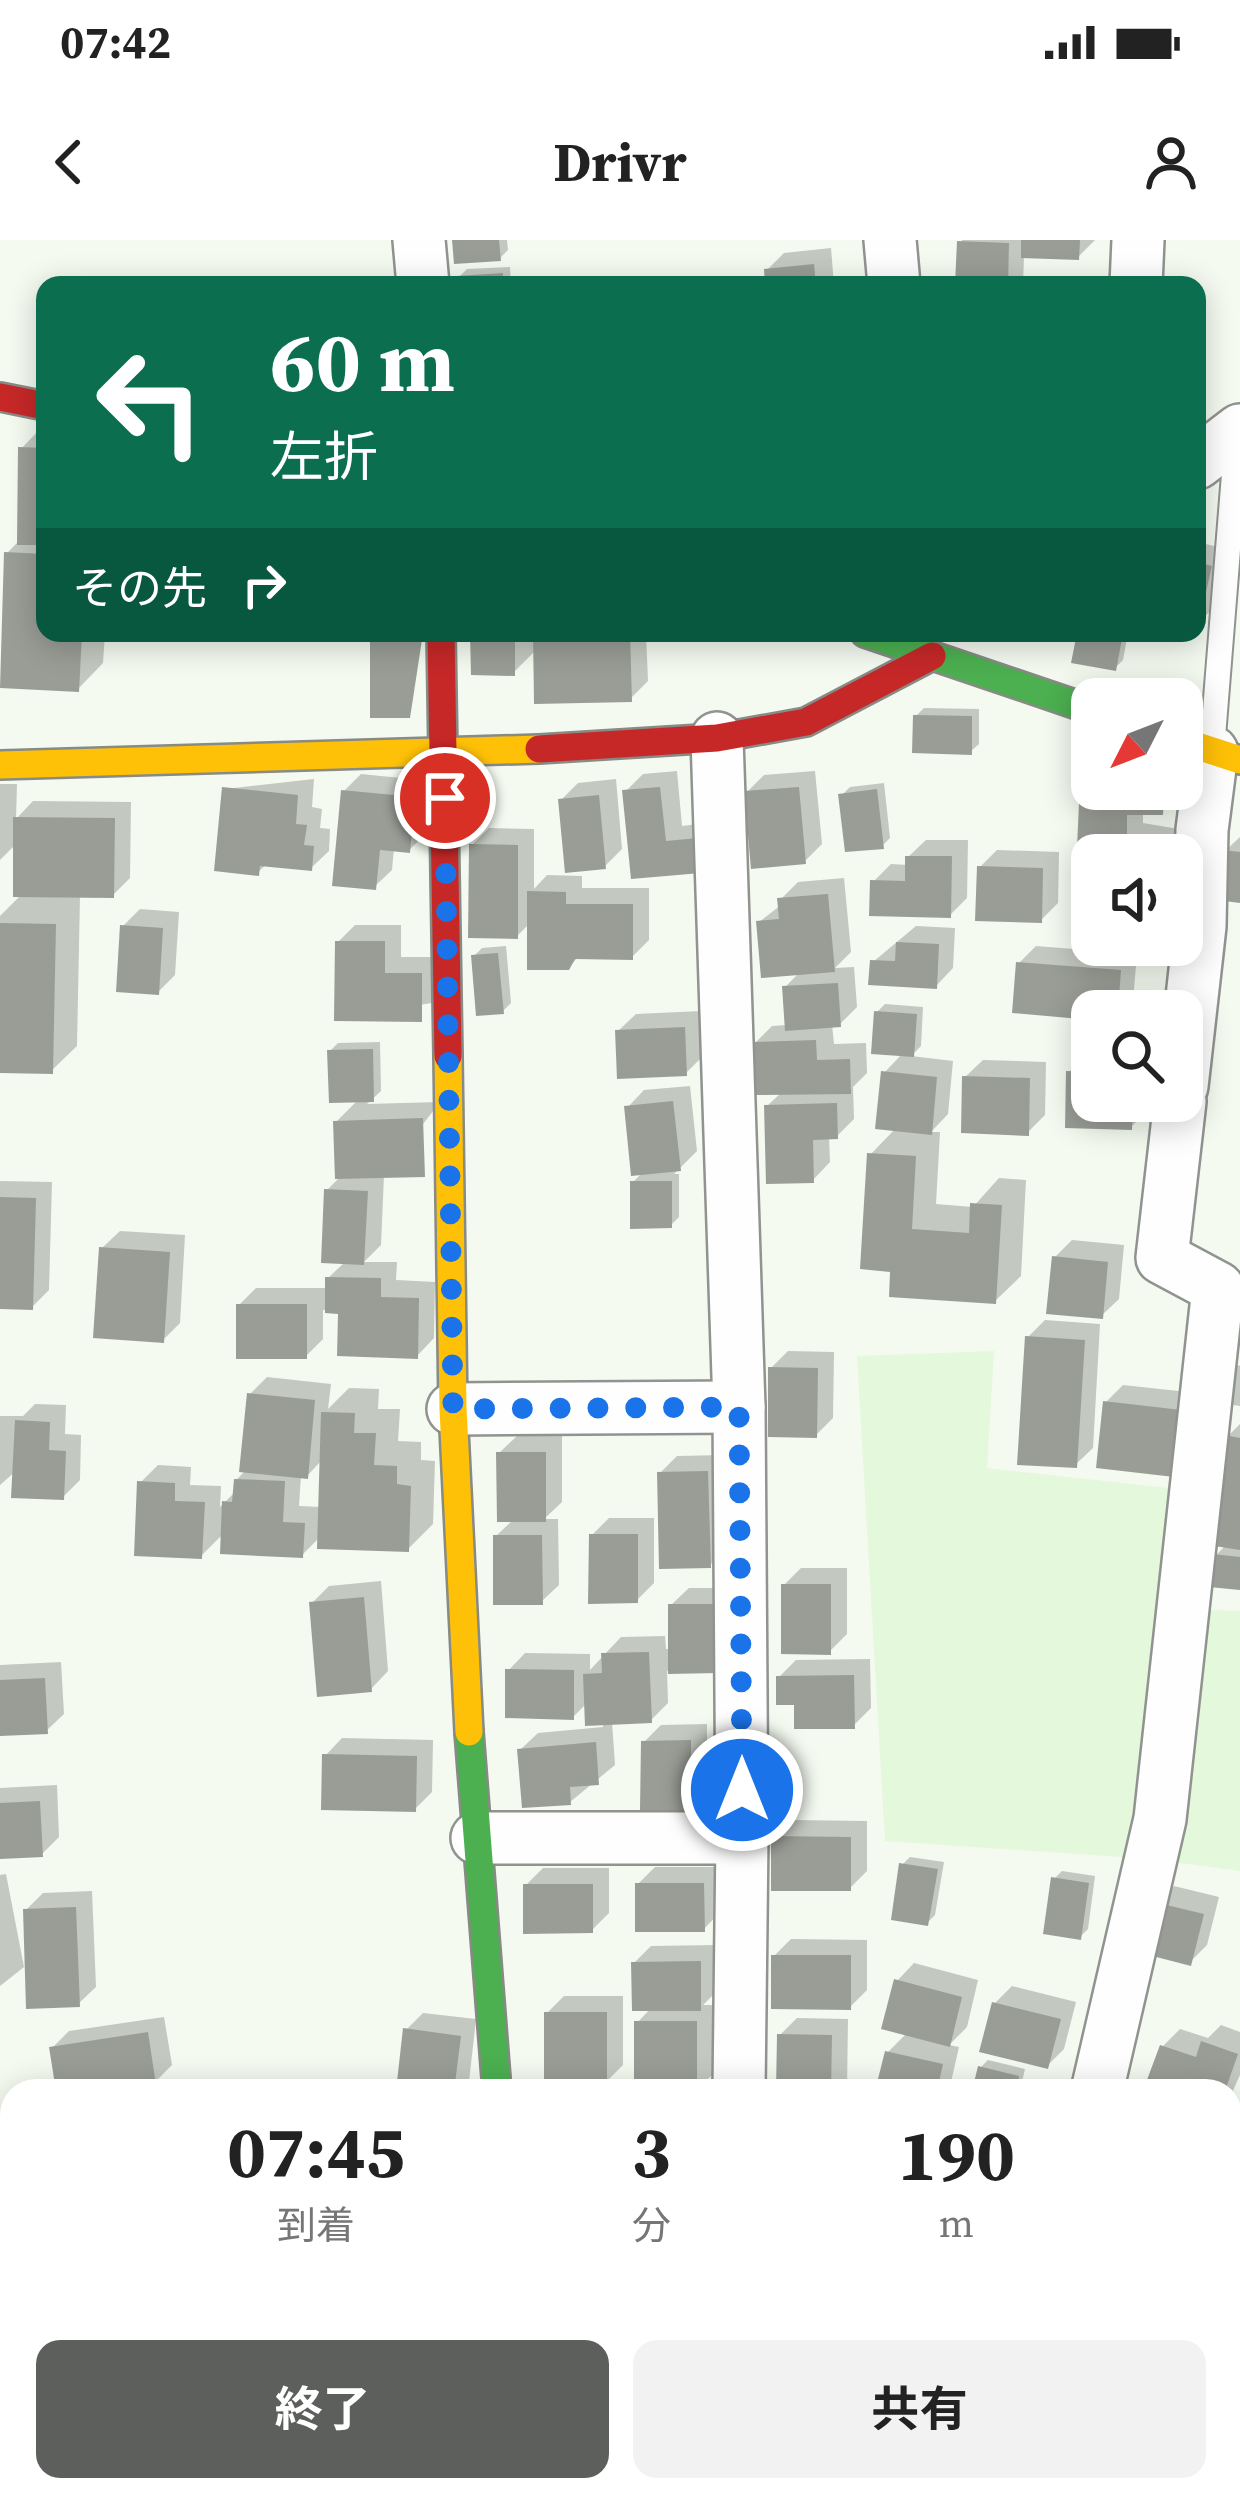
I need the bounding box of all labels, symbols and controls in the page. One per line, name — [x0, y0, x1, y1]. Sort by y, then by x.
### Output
text: 07:42 — [60, 11, 171, 73]
text: Drivr — [553, 125, 687, 199]
icon: back — [36, 129, 102, 195]
icon: person — [1138, 129, 1204, 195]
text: 60 m — [270, 304, 455, 419]
icon: left — [72, 324, 228, 480]
text: 左折 — [270, 420, 378, 494]
icon: right — [231, 552, 297, 618]
text: その先 — [72, 557, 207, 619]
north arrow — [1071, 678, 1203, 810]
map controls — [1071, 678, 1203, 1122]
pin — [394, 747, 496, 849]
icon: arrive — [412, 765, 478, 831]
button: sound — [1071, 834, 1203, 966]
button: search — [1071, 990, 1203, 1122]
position arrow — [679, 1727, 805, 1853]
text: 07:45 — [227, 2102, 405, 2201]
text: 3 — [632, 2102, 671, 2201]
text: 190 — [898, 2105, 1015, 2204]
text: m — [939, 2197, 974, 2250]
text: 到着 — [277, 2199, 355, 2252]
text: 分 — [632, 2199, 671, 2252]
button: 終了 — [36, 2340, 609, 2478]
button: 共有 — [633, 2340, 1206, 2478]

